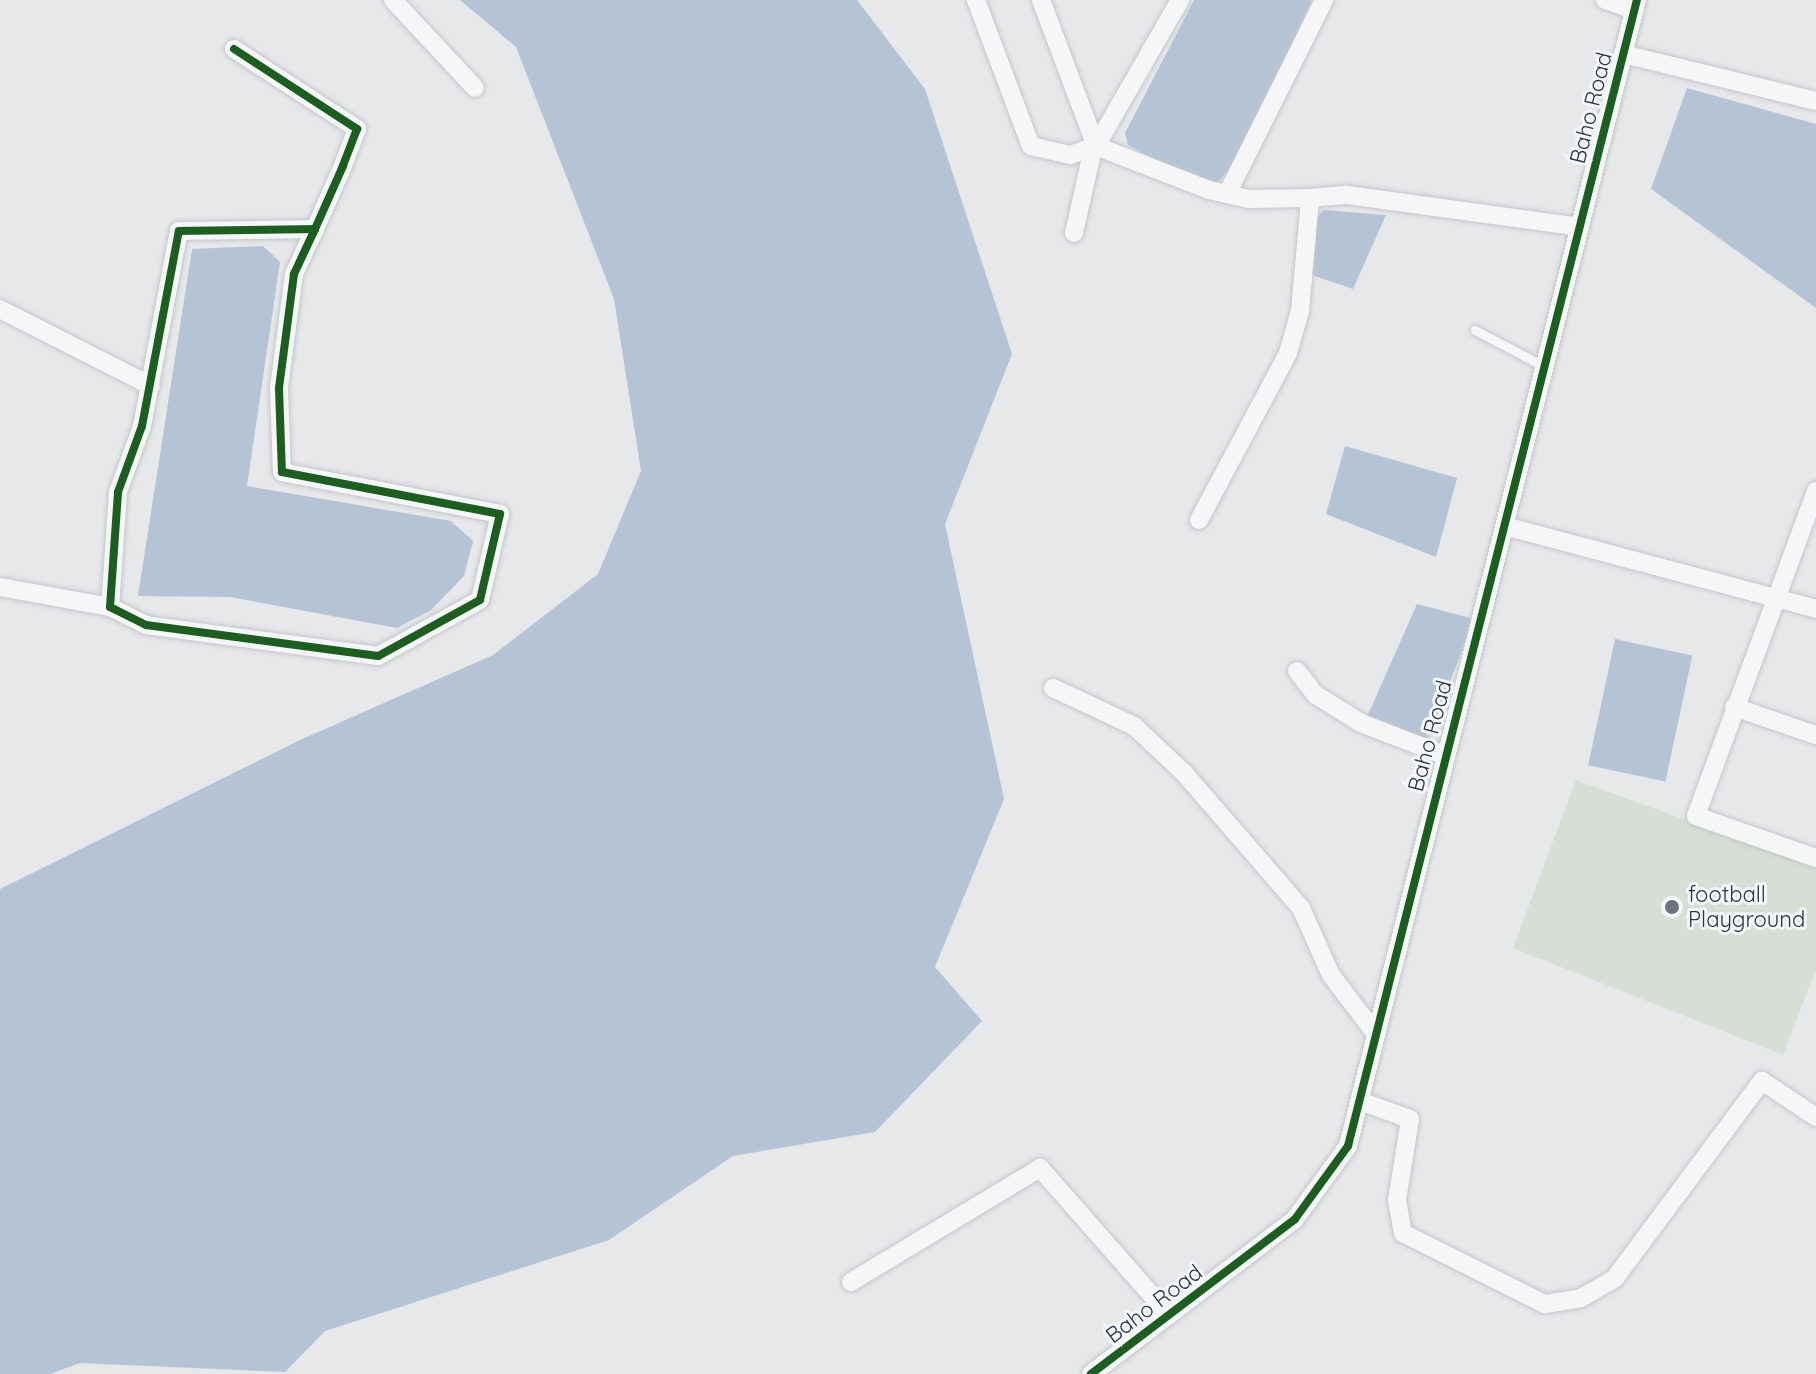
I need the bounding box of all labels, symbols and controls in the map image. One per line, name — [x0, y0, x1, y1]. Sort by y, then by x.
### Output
street label: Baho Road — [1564, 49, 1618, 167]
street label: Baho Road — [1402, 678, 1458, 794]
place label: football Playground — [1688, 881, 1805, 932]
marker: football Playground — [1663, 898, 1681, 916]
street label: Baho Road — [1101, 1259, 1207, 1349]

